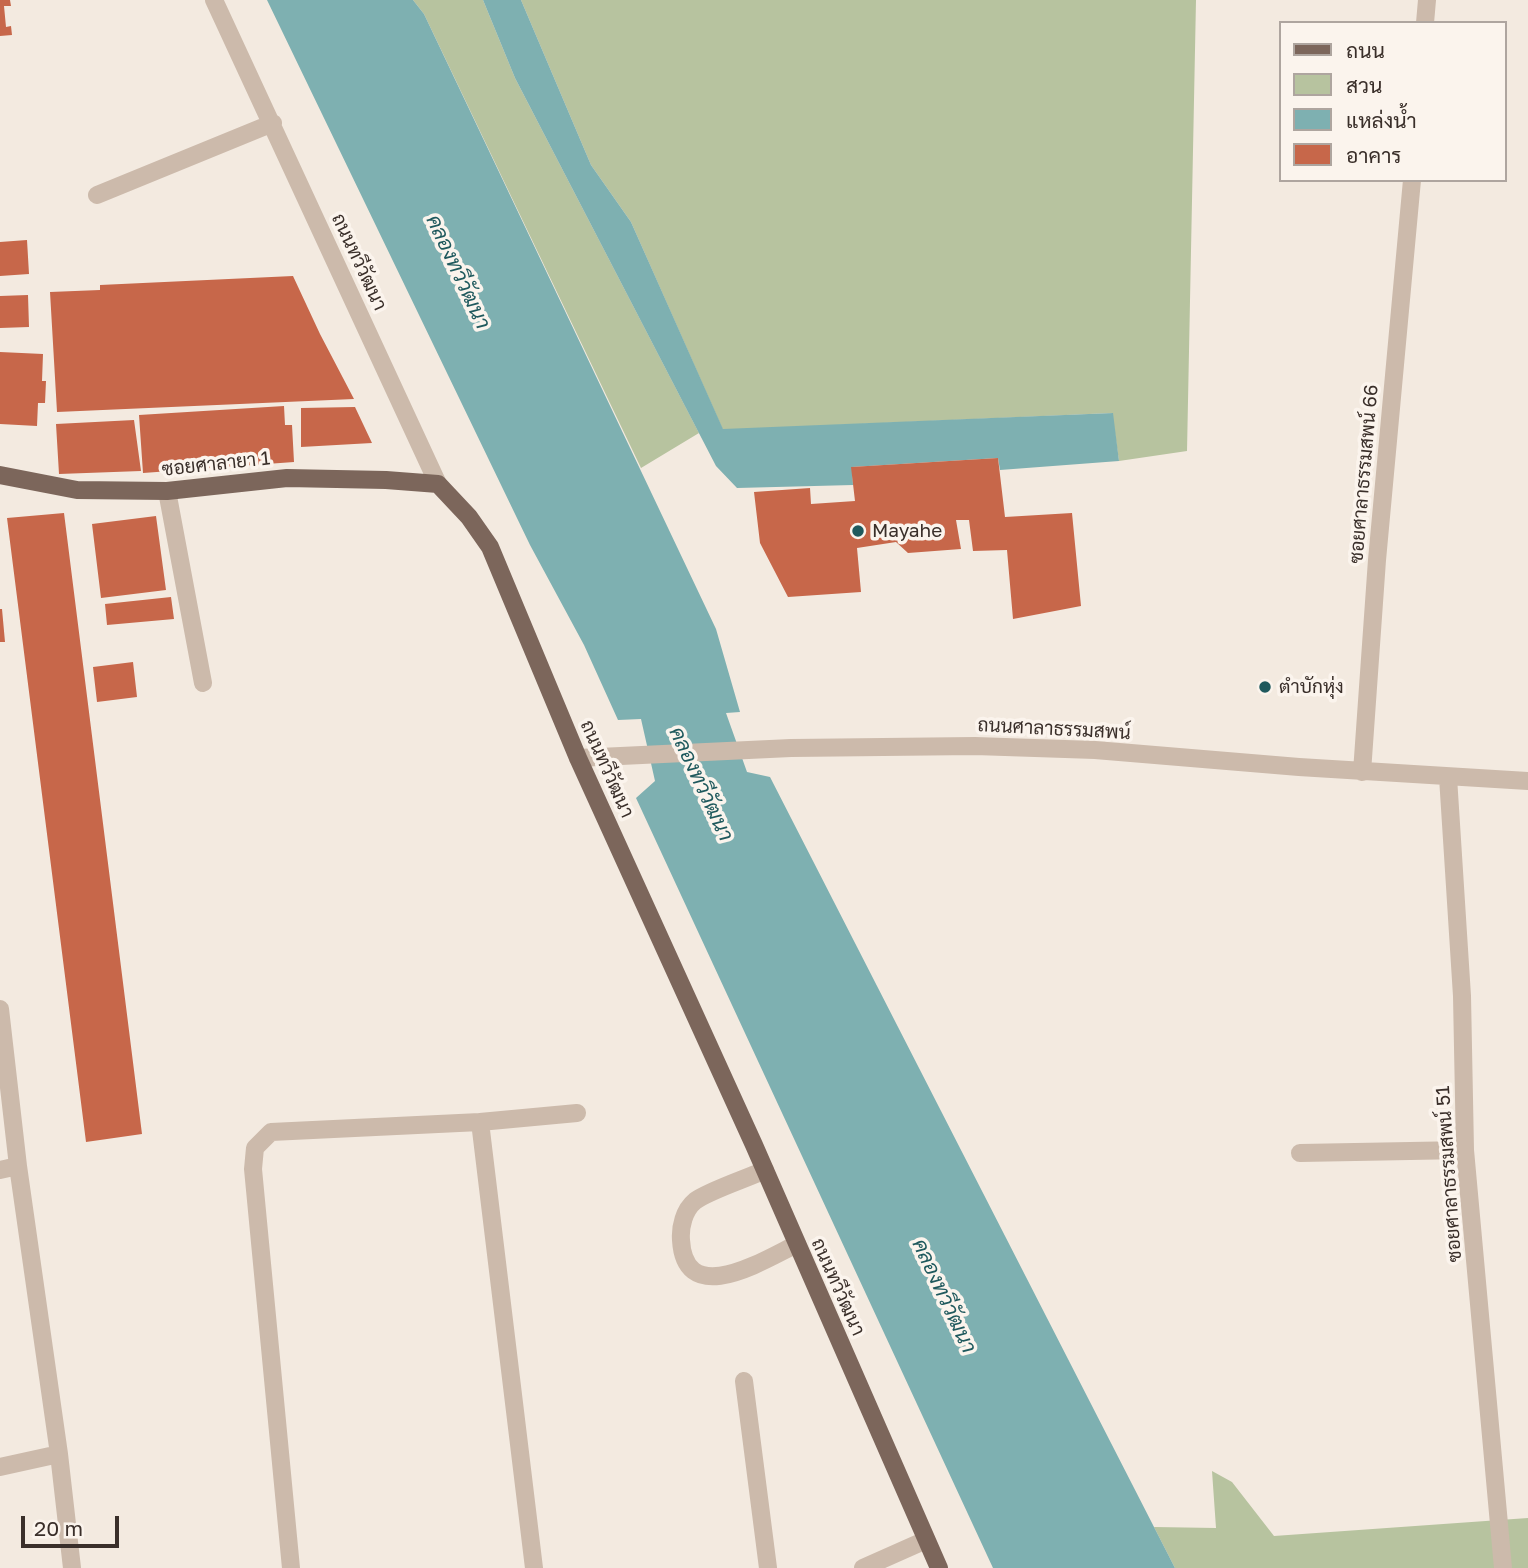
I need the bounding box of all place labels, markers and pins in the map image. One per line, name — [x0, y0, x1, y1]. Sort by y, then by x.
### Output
place label: Mayahe — [872, 520, 942, 542]
marker: Mayahe — [850, 523, 866, 539]
place label: ตำบักหุ่ง — [1279, 676, 1344, 698]
marker: ตำบักหุ่ง — [1257, 679, 1273, 695]

